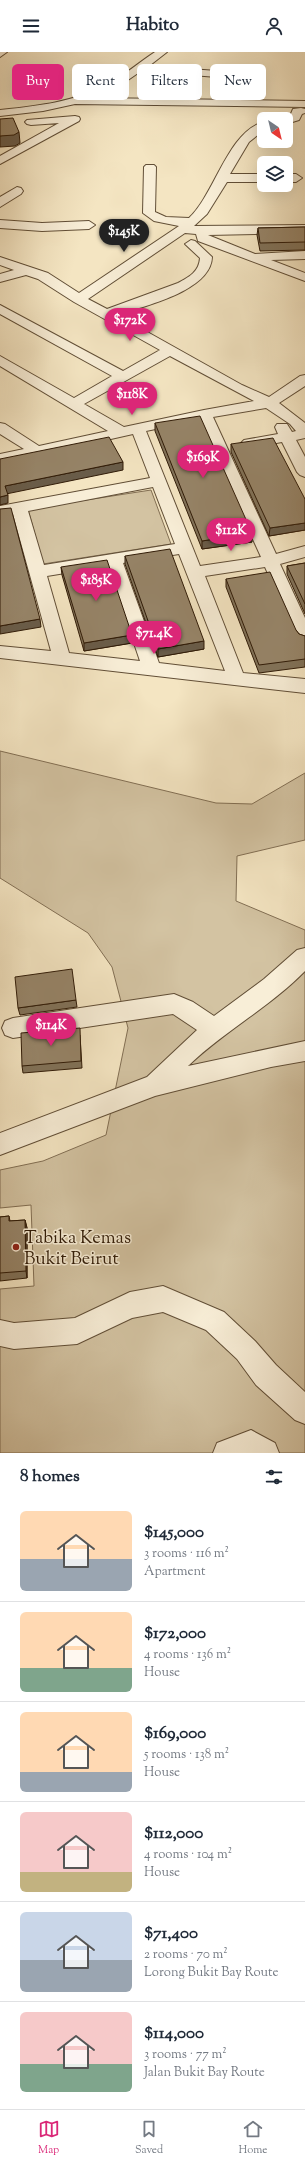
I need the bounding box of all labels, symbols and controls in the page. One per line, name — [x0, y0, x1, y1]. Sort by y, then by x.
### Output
text: Habito — [126, 13, 179, 39]
icon: menu — [20, 15, 42, 37]
icon: person — [263, 15, 285, 37]
chip: Buy — [12, 64, 64, 100]
chip: Rent — [72, 64, 129, 100]
chip: Filters — [137, 64, 202, 100]
chip: New — [210, 64, 266, 100]
north arrow — [257, 112, 293, 148]
map controls — [257, 112, 293, 192]
button: layers — [257, 156, 293, 192]
pin: $145K — [96, 219, 152, 253]
text: $145K — [108, 223, 140, 241]
pin: $172K — [102, 308, 158, 342]
text: $172K — [113, 312, 147, 330]
pin: $118K — [104, 382, 160, 416]
text: $118K — [116, 386, 148, 404]
pin: $169K — [175, 445, 231, 479]
text: $169K — [186, 449, 220, 467]
pin: $112K — [203, 518, 259, 552]
text: $112K — [215, 522, 247, 540]
pin: $185K — [68, 568, 124, 602]
text: $185K — [80, 572, 112, 590]
pin: $71.4K — [121, 621, 187, 655]
text: $71.4K — [135, 625, 173, 643]
pin: $114K — [23, 1013, 79, 1047]
text: $114K — [35, 1017, 67, 1035]
place label: Tabika Kemas Bukit Beirut — [24, 1226, 131, 1273]
marker: Tabika Kemas Bukit Beirut — [11, 1242, 21, 1252]
text: 8 homes — [20, 1465, 80, 1489]
icon: filters — [263, 1466, 285, 1488]
text: $145,000 — [144, 1521, 204, 1545]
icon: home — [52, 1527, 100, 1575]
text: 3 rooms · 116 m² — [144, 1545, 229, 1563]
text: Apartment — [144, 1563, 205, 1581]
text: $172,000 — [144, 1622, 206, 1646]
icon: home — [52, 1628, 100, 1676]
text: 4 rooms · 136 m² — [144, 1646, 231, 1664]
text: House — [144, 1664, 180, 1682]
text: $169,000 — [144, 1722, 206, 1746]
icon: home — [52, 1728, 100, 1776]
text: 5 rooms · 138 m² — [144, 1746, 229, 1764]
text: House — [144, 1764, 180, 1782]
text: $112,000 — [144, 1822, 203, 1846]
icon: home — [52, 1828, 100, 1876]
text: 4 rooms · 104 m² — [144, 1846, 232, 1864]
text: House — [144, 1864, 180, 1882]
text: $71,400 — [144, 1922, 198, 1946]
icon: home — [52, 1928, 100, 1976]
text: 2 rooms · 70 m² — [144, 1946, 228, 1964]
text: Lorong Bukit Bay Route — [144, 1964, 279, 1982]
text: $114,000 — [144, 2022, 204, 2046]
icon: home — [52, 2028, 100, 2076]
text: 3 rooms · 77 m² — [144, 2046, 227, 2064]
text: Jalan Bukit Bay Route — [144, 2064, 265, 2082]
tab: Map — [38, 2118, 60, 2158]
tab: Saved — [135, 2118, 163, 2158]
tab: Home — [238, 2118, 267, 2158]

